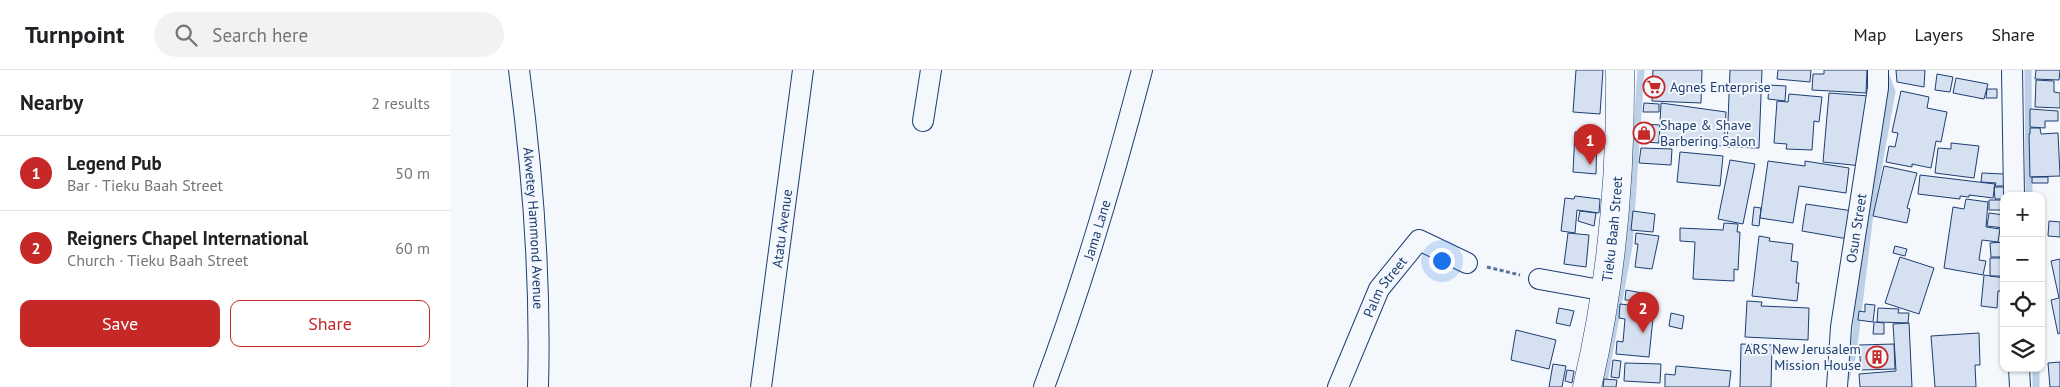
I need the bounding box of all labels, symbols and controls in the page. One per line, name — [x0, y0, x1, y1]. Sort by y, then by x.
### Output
search box — [154, 12, 504, 57]
text: Turnpoint — [25, 19, 124, 50]
icon: search — [172, 21, 200, 49]
text: Search here — [212, 23, 308, 47]
text: Map — [1854, 23, 1886, 46]
text: Layers — [1914, 23, 1963, 46]
text: Share — [1991, 23, 2035, 46]
supermarket icon: Agnes Enterprise — [1642, 75, 1666, 99]
place label: Agnes Enterprise — [1670, 78, 1771, 96]
text: Nearby — [20, 89, 83, 116]
text: 2 results — [371, 93, 430, 113]
place label: Shape & Shave Barbering Salon — [1660, 116, 1756, 150]
shop icon: Shape & Shave Barbering Salon — [1632, 121, 1656, 145]
pin: 1 — [1574, 124, 1606, 165]
street label: Akwetey Hammond Avenue — [519, 146, 547, 309]
text: Legend Pub — [67, 151, 162, 175]
text: 1 — [31, 163, 41, 183]
text: 50 m — [395, 163, 430, 183]
text: Bar · Tieku Baah Street — [67, 175, 223, 195]
street label: Tieku Baah Street — [1598, 176, 1626, 283]
street label: Atatu Avenue — [768, 188, 796, 269]
street label: Osun Street — [1842, 192, 1871, 264]
map controls — [2000, 192, 2045, 372]
button: + — [2000, 192, 2045, 237]
street label: Jama Lane — [1079, 198, 1115, 263]
text: Reigners Chapel International — [67, 226, 308, 250]
button: − — [2000, 237, 2045, 282]
text: 2 — [31, 238, 41, 258]
text: 60 m — [395, 238, 430, 258]
your location — [1429, 248, 1455, 274]
text: Church · Tieku Baah Street — [67, 250, 248, 270]
street label: Palm Street — [1359, 253, 1411, 320]
button: locate — [2000, 282, 2045, 327]
pin: 2 — [1627, 292, 1659, 333]
button: Save — [20, 300, 220, 347]
button: Share — [230, 300, 430, 347]
button: layers — [2000, 327, 2045, 372]
place label: ARS New Jerusalem Mission House — [1744, 340, 1861, 374]
building icon: ARS New Jerusalem Mission House — [1865, 345, 1889, 369]

